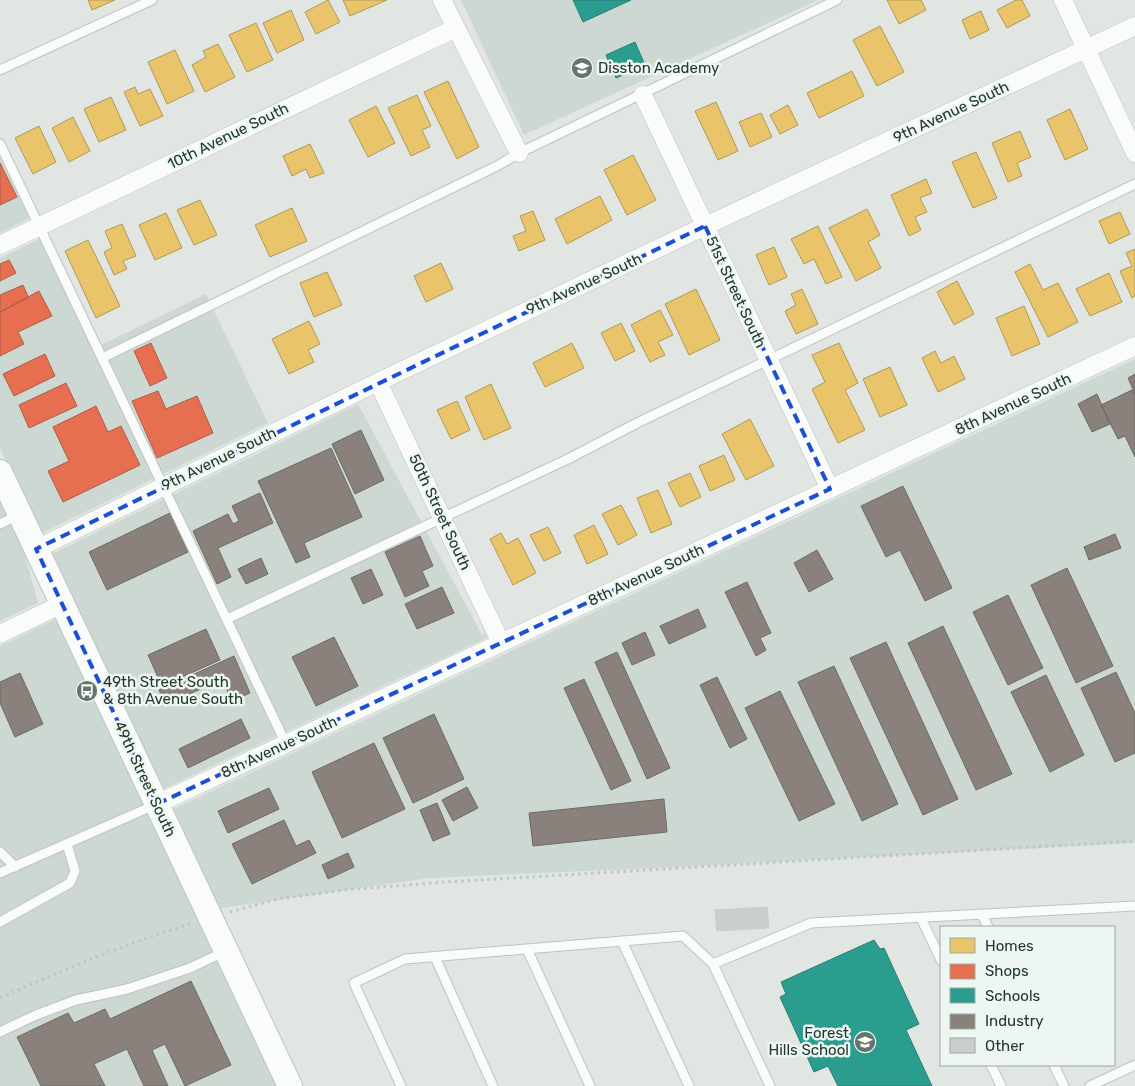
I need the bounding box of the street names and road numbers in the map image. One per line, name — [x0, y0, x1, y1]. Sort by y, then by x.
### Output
street label: 9th Avenue South — [890, 77, 1012, 147]
street label: 10th Avenue South — [165, 99, 291, 173]
street label: 51st Street South — [702, 233, 770, 351]
street label: 9th Avenue South — [523, 249, 645, 319]
street label: 8th Avenue South — [952, 369, 1074, 439]
street label: 9th Avenue South — [159, 423, 279, 495]
street label: 50th Street South — [405, 451, 475, 573]
street label: 8th Avenue South — [585, 540, 707, 610]
street label: 8th Avenue South — [218, 712, 340, 782]
street label: 49th Street South — [110, 718, 180, 840]

